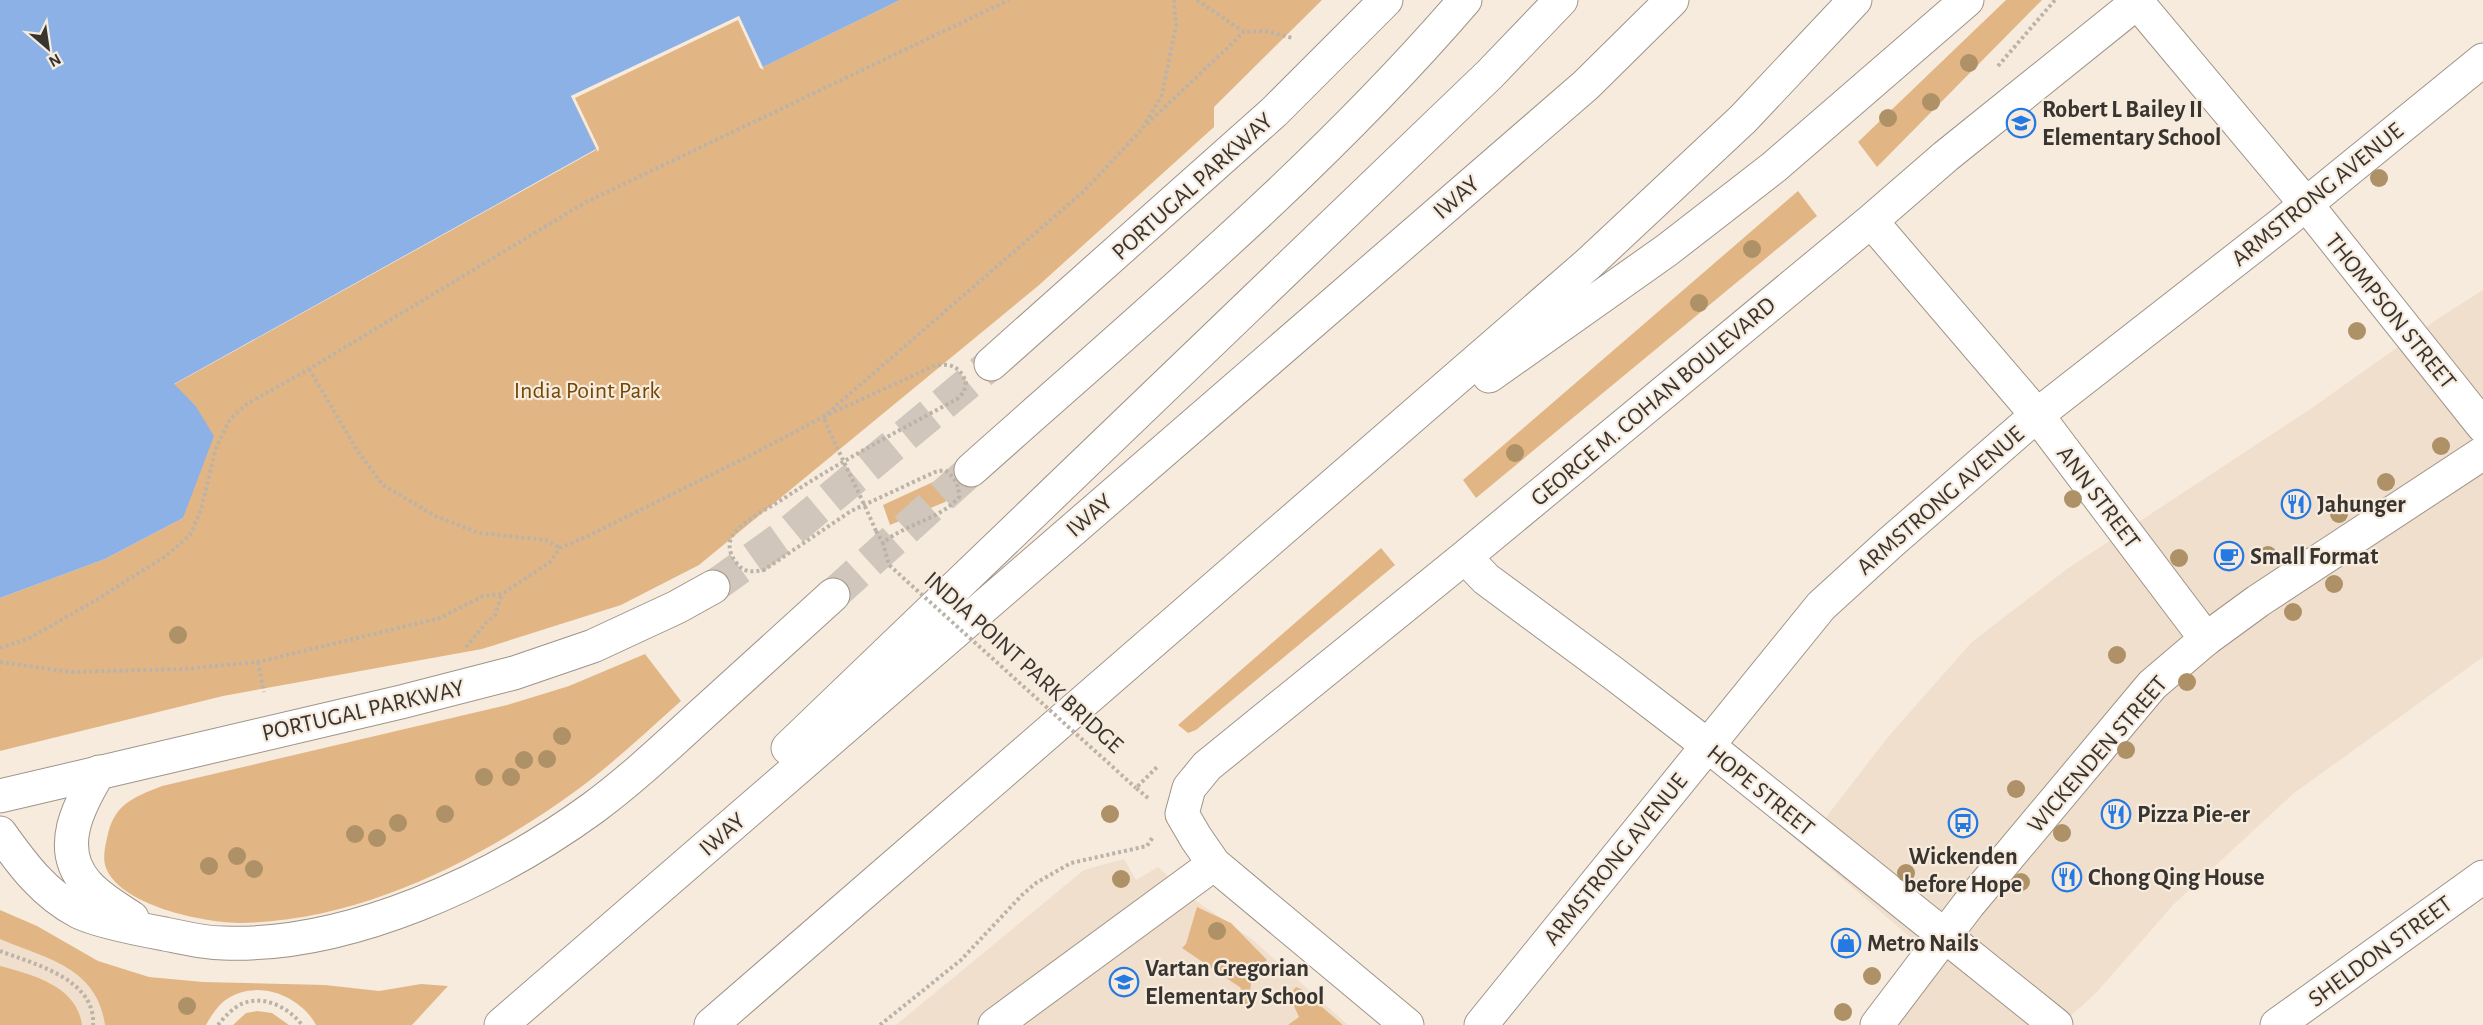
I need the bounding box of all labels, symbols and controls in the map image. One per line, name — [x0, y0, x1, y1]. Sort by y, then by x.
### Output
north arrow — [18, 18, 78, 78]
text: N — [46, 51, 64, 70]
place label: Robert L Bailey II Elementary School — [2042, 98, 2221, 150]
school or university icon: Robert L Bailey II Elementary School — [2005, 107, 2037, 139]
street label: PORTUGAL PARKWAY — [1108, 108, 1278, 265]
street label: ARMSTRONG AVENUE — [2227, 118, 2408, 271]
street label: IWAY — [1429, 171, 1485, 224]
street label: THOMPSON STREET — [2320, 229, 2460, 394]
street label: GEORGE M. COHAN BOULEVARD — [1527, 293, 1780, 511]
park label: India Point Park — [514, 379, 660, 403]
street label: ARMSTRONG AVENUE — [1852, 422, 2029, 580]
street label: ANN STREET — [2052, 442, 2144, 554]
restaurant icon: Jahunger — [2280, 488, 2312, 520]
street label: IWAY — [1062, 489, 1118, 542]
place label: Jahunger — [2317, 493, 2406, 517]
cafe icon: Small Format — [2213, 540, 2245, 572]
place label: Small Format — [2250, 545, 2378, 569]
street label: INDIA POINT PARK BRIDGE — [919, 567, 1128, 758]
street label: WICKENDEN STREET — [2023, 671, 2172, 838]
street label: PORTUGAL PARKWAY — [260, 676, 467, 746]
street label: HOPE STREET — [1702, 740, 1819, 841]
street label: ARMSTRONG AVENUE — [1539, 769, 1692, 950]
restaurant icon: Pizza Pie-er — [2100, 798, 2132, 830]
place label: Pizza Pie-er — [2137, 803, 2251, 827]
bus stop icon: Wickenden before Hope — [1947, 807, 1979, 839]
street label: IWAY — [695, 808, 751, 861]
place label: Wickenden before Hope — [1904, 845, 2022, 897]
restaurant icon: Chong Qing House — [2051, 861, 2083, 893]
place label: Chong Qing House — [2088, 866, 2265, 890]
street label: SHELDON STREET — [2304, 892, 2457, 1012]
shop icon: Metro Nails — [1830, 927, 1862, 959]
place label: Metro Nails — [1867, 932, 1979, 956]
place label: Vartan Gregorian Elementary School — [1145, 957, 1324, 1009]
school or university icon: Vartan Gregorian Elementary School — [1108, 966, 1140, 998]

